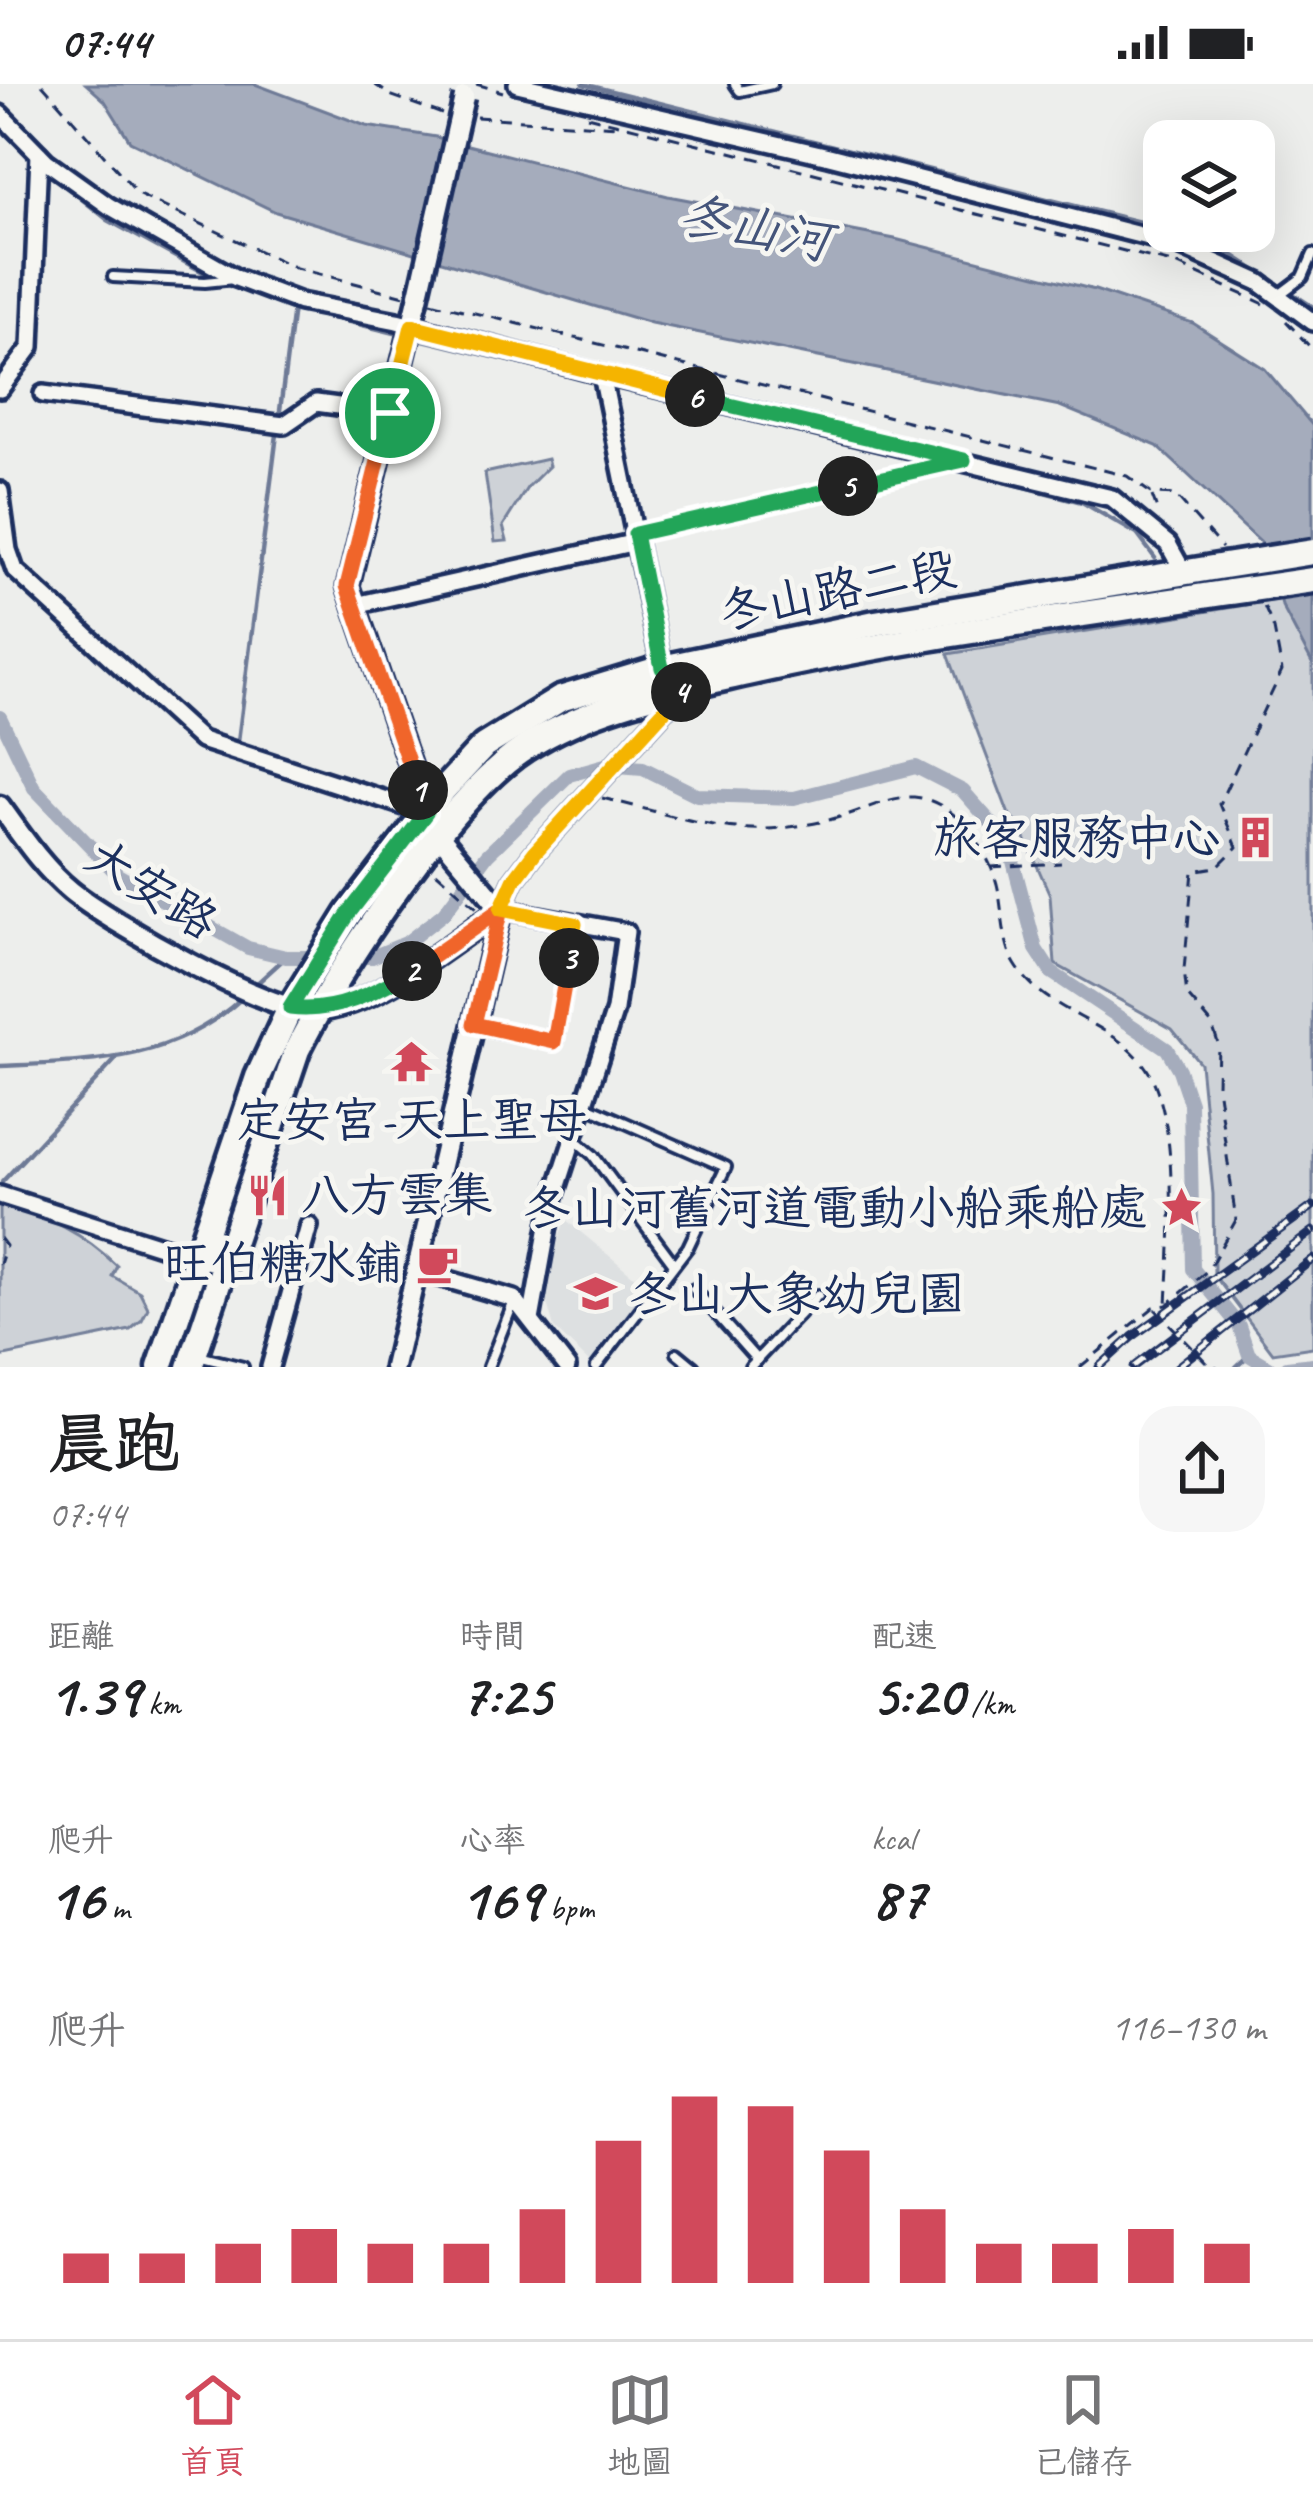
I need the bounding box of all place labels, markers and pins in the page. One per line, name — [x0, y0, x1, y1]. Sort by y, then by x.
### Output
pin — [339, 362, 441, 464]
pin: 6 — [665, 367, 725, 427]
pin: 5 — [818, 456, 878, 516]
pin: 4 — [651, 662, 711, 722]
pin: 1 — [388, 760, 448, 820]
place label: 旅客服務中心 — [933, 808, 1221, 868]
building icon: 旅客服務中心 — [1232, 815, 1278, 861]
pin: 3 — [539, 928, 599, 988]
pin: 2 — [382, 941, 442, 1001]
temple icon: 定安宮-天上聖母 — [388, 1039, 434, 1085]
place label: 定安宮-天上聖母 — [235, 1090, 587, 1150]
place label: 八方雲集 — [301, 1165, 493, 1225]
restaurant icon: 八方雲集 — [244, 1172, 290, 1218]
place label: 冬山河舊河道電動小船乘船處 — [523, 1178, 1147, 1238]
place icon: 冬山河舊河道電動小船乘船處 — [1158, 1185, 1204, 1231]
place label: 旺伯糖水鋪 — [163, 1233, 403, 1293]
cafe icon: 旺伯糖水鋪 — [414, 1240, 460, 1286]
place label: 冬山大象幼兒園 — [629, 1264, 965, 1324]
school or university icon: 冬山大象幼兒園 — [572, 1271, 618, 1317]

